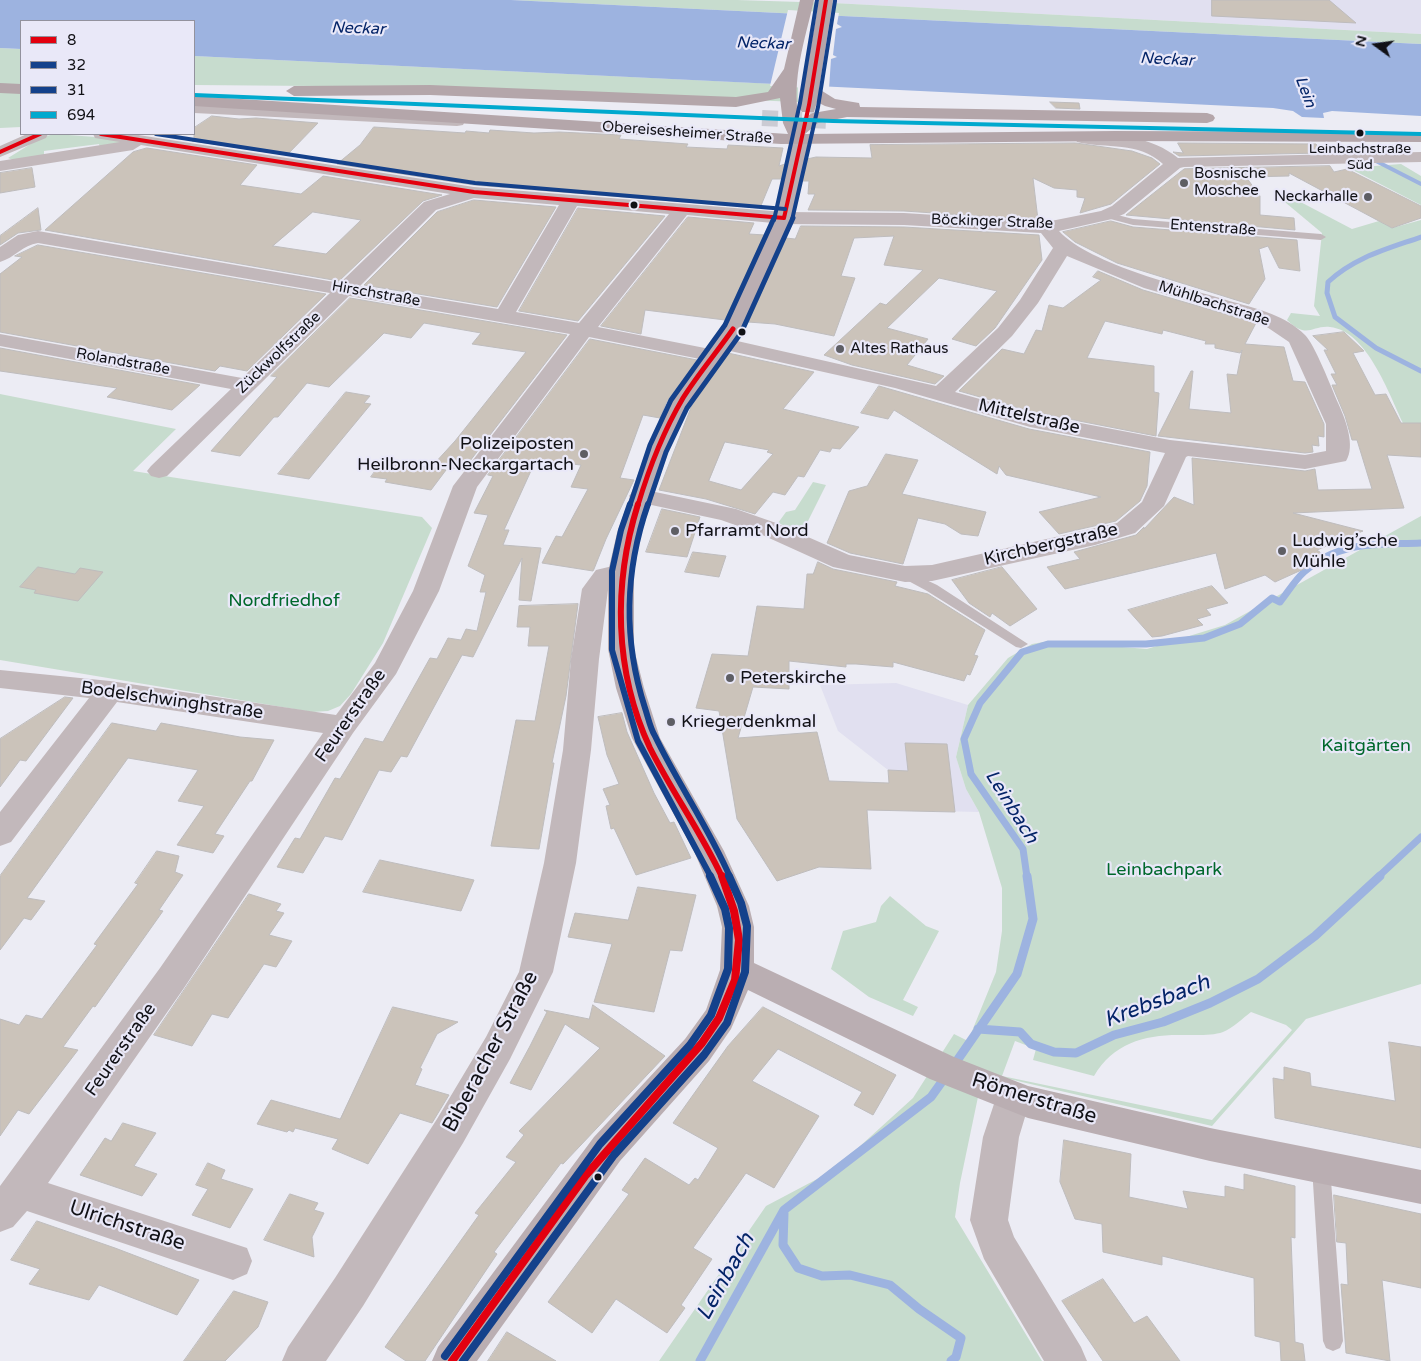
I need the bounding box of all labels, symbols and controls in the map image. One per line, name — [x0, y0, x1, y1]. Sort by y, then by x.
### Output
water label: Neckar — [331, 18, 385, 40]
legend — [20, 20, 195, 135]
north arrow — [1351, 20, 1401, 70]
text: 8 — [67, 31, 76, 49]
water label: Neckar — [736, 33, 790, 55]
text: N — [1351, 34, 1371, 49]
water label: Neckar — [1140, 49, 1194, 71]
text: 32 — [67, 56, 86, 74]
water label: Lein — [1291, 74, 1319, 110]
text: 31 — [67, 81, 86, 99]
text: 694 — [67, 106, 95, 124]
street label: Obereisesheimer Straße — [601, 118, 773, 148]
marker: Leinbachstraße Süd — [1355, 128, 1365, 138]
place label: Leinbachstraße Süd — [1309, 141, 1411, 174]
place label: Bosnische Moschee — [1194, 165, 1266, 200]
marker: Bosnische Moschee — [1178, 177, 1190, 189]
place label: Neckarhalle — [1274, 188, 1358, 206]
marker: Neckarhalle — [1362, 191, 1374, 203]
unlabelled marker — [629, 200, 639, 210]
street label: Böckinger Straße — [930, 211, 1054, 233]
street label: Entenstraße — [1169, 216, 1257, 240]
street label: Hirschstraße — [330, 277, 422, 311]
street label: Mühlbachstraße — [1156, 278, 1272, 330]
street label: Zückwolfstraße — [233, 308, 325, 398]
unlabelled marker — [737, 327, 747, 337]
place label: Altes Rathaus — [850, 340, 949, 358]
marker: Altes Rathaus — [834, 343, 846, 355]
street label: Rolandstraße — [75, 345, 171, 379]
street label: Mittelstraße — [976, 395, 1082, 439]
place label: Polizeiposten Heilbronn-Neckargartach — [357, 433, 574, 476]
marker: Polizeiposten Heilbronn-Neckargartach — [578, 448, 590, 460]
street label: Kirchbergstraße — [982, 519, 1120, 571]
place label: Pfarramt Nord — [685, 520, 809, 542]
marker: Pfarramt Nord — [669, 525, 681, 537]
place label: Ludwig’sche Mühle — [1292, 530, 1398, 572]
marker: Ludwig’sche Mühle — [1276, 545, 1288, 557]
park label: Nordfriedhof — [228, 590, 340, 612]
street label: Feurerstraße — [311, 665, 391, 767]
place label: Peterskirche — [740, 667, 846, 689]
marker: Peterskirche — [724, 672, 736, 684]
street label: Bodelschwinghstraße — [79, 678, 265, 724]
place label: Kriegerdenkmal — [681, 711, 816, 733]
marker: Kriegerdenkmal — [665, 716, 677, 728]
park label: Kaitgärten — [1321, 735, 1411, 757]
water label: Leinbach — [980, 766, 1042, 848]
park label: Leinbachpark — [1106, 859, 1222, 881]
street label: Biberacher Straße — [438, 967, 544, 1137]
water label: Krebsbach — [1100, 970, 1214, 1034]
street label: Feurerstraße — [81, 999, 161, 1101]
street label: Römerstraße — [968, 1068, 1100, 1130]
unlabelled marker — [593, 1172, 603, 1182]
street label: Ulrichstraße — [66, 1195, 188, 1257]
water label: Leinbach — [691, 1229, 761, 1325]

